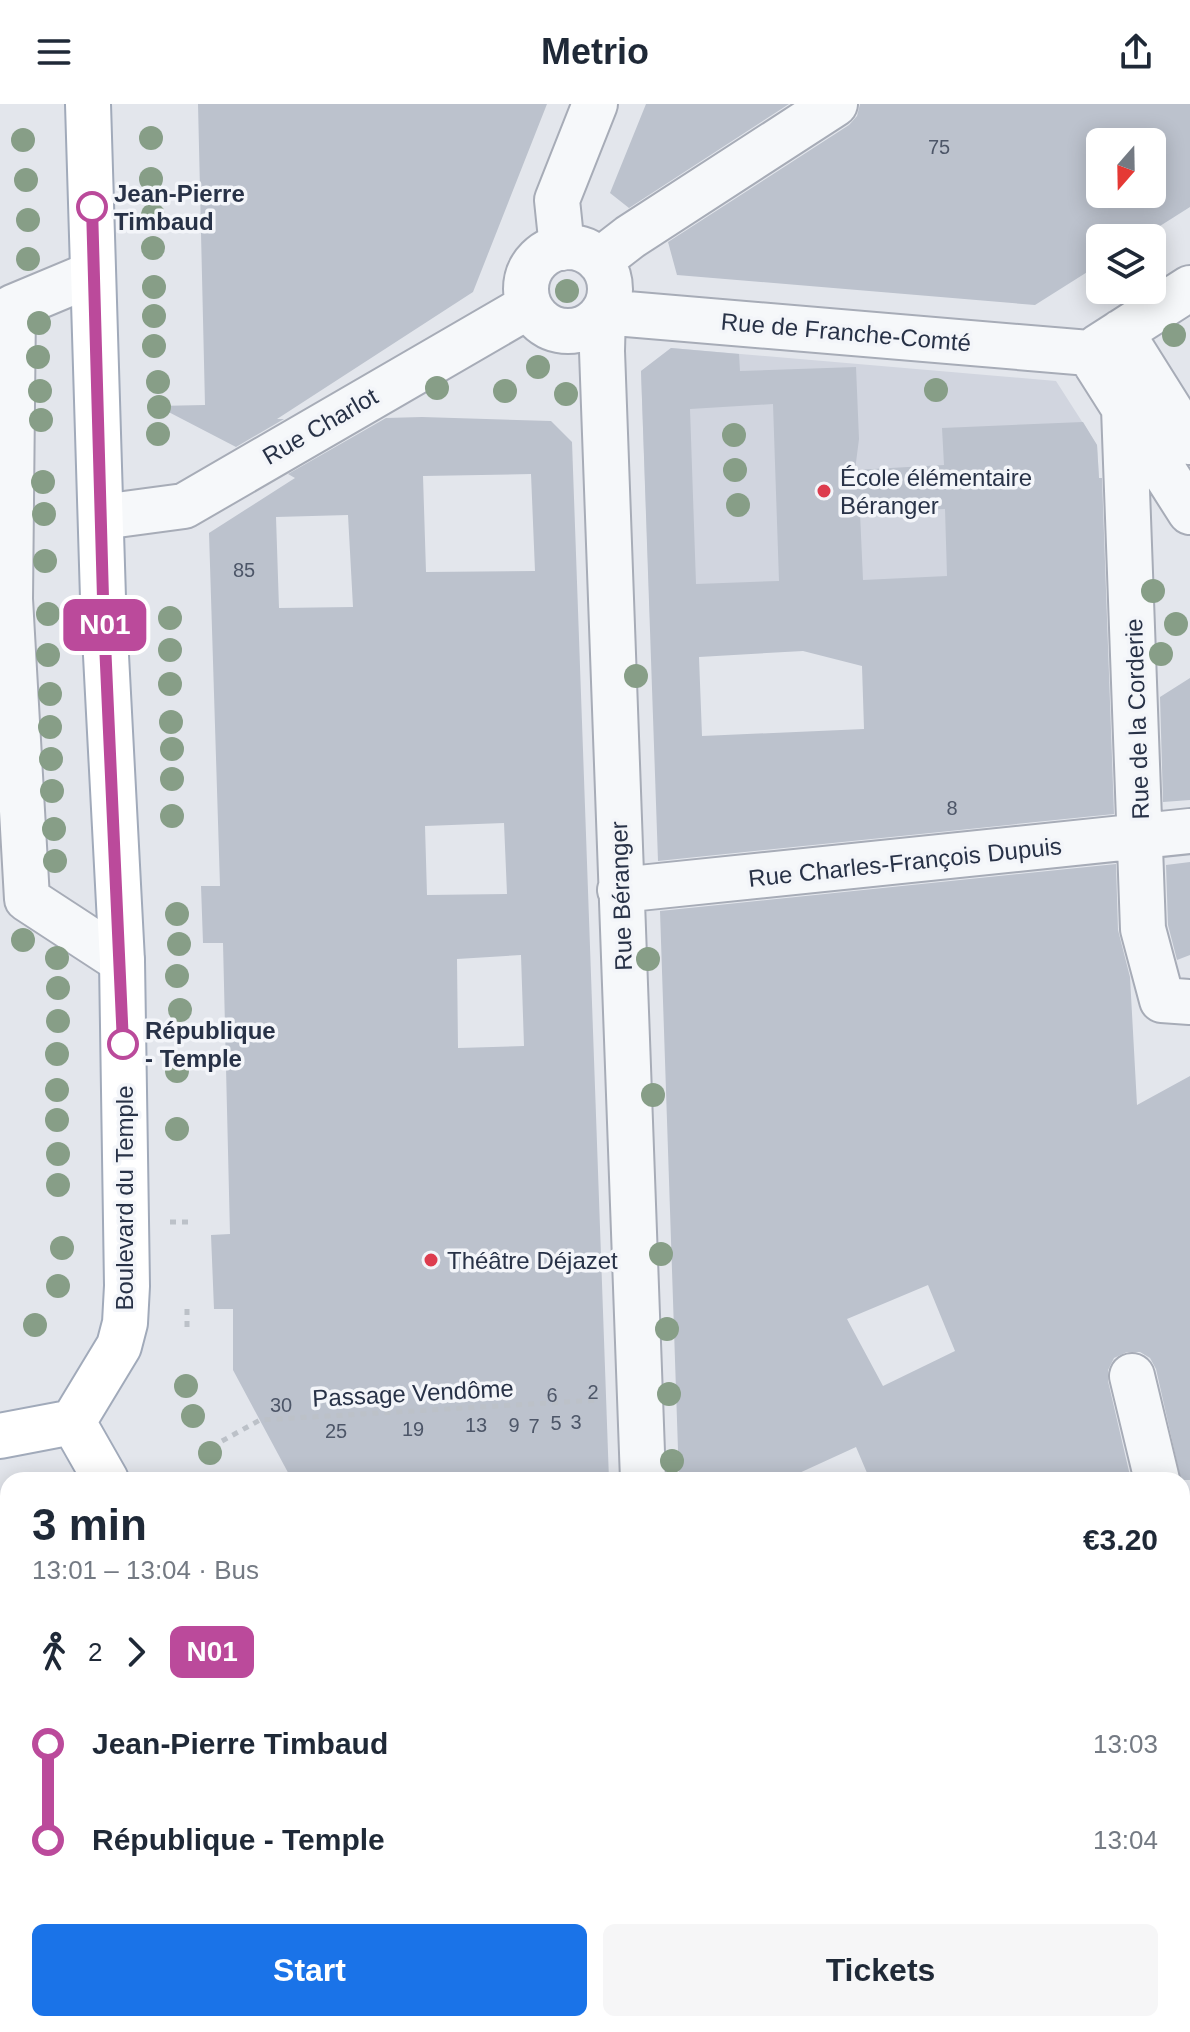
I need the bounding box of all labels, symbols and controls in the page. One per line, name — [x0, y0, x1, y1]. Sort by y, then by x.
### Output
icon: menu — [32, 30, 76, 74]
icon: share — [1114, 30, 1158, 74]
text: Metrio — [541, 31, 649, 72]
north arrow — [1086, 128, 1166, 208]
map controls — [1086, 128, 1166, 304]
house number: 75 — [928, 136, 950, 158]
place label: Jean-Pierre Timbaud — [114, 180, 245, 235]
marker: Jean-Pierre Timbaud — [77, 192, 107, 222]
button: layers — [1086, 224, 1166, 304]
street label: Rue de Franche-Comté — [720, 308, 972, 356]
street label: Rue Charlot — [258, 382, 382, 470]
place label: École élémentaire Béranger — [840, 464, 1032, 519]
marker: École élémentaire Béranger — [815, 482, 833, 500]
house number: 85 — [233, 559, 255, 581]
line badge: N01 — [59, 599, 151, 651]
text: N01 — [79, 609, 131, 640]
street label: Rue de la Corderie — [1120, 618, 1154, 820]
house number: 8 — [946, 797, 958, 819]
street label: Rue Béranger — [605, 821, 637, 971]
street label: Rue Charles-François Dupuis — [747, 832, 1063, 892]
place label: République - Temple — [145, 1017, 276, 1072]
marker: République - Temple — [108, 1029, 138, 1059]
street label: Boulevard du Temple — [111, 1085, 138, 1311]
place label: Théâtre Déjazet — [447, 1247, 618, 1274]
marker: Théâtre Déjazet — [422, 1251, 440, 1269]
street label: Passage Vendôme — [312, 1374, 514, 1412]
house number: 2 — [587, 1381, 599, 1403]
house number: 6 — [546, 1384, 558, 1406]
house number: 30 — [270, 1394, 292, 1416]
house number: 3 — [570, 1411, 582, 1433]
house number: 5 — [550, 1412, 562, 1434]
house number: 13 — [465, 1414, 487, 1436]
house number: 9 — [508, 1414, 520, 1436]
house number: 7 — [528, 1415, 540, 1437]
house number: 19 — [402, 1418, 424, 1440]
house number: 25 — [325, 1420, 347, 1442]
text: 3 min — [32, 1500, 147, 1549]
text: €3.20 — [1083, 1523, 1158, 1556]
text: 13:01 – 13:04 · Bus — [32, 1555, 259, 1585]
icon: walk — [32, 1630, 76, 1674]
icon: forward — [114, 1630, 158, 1674]
text: N01 — [186, 1636, 238, 1667]
text: 2 — [88, 1637, 102, 1667]
text: Jean-Pierre Timbaud — [92, 1727, 388, 1760]
text: 13:03 — [1093, 1729, 1158, 1759]
text: République - Temple — [92, 1823, 385, 1856]
text: 13:04 — [1093, 1825, 1158, 1855]
button: Start — [32, 1924, 587, 2016]
button: Tickets — [603, 1924, 1158, 2016]

